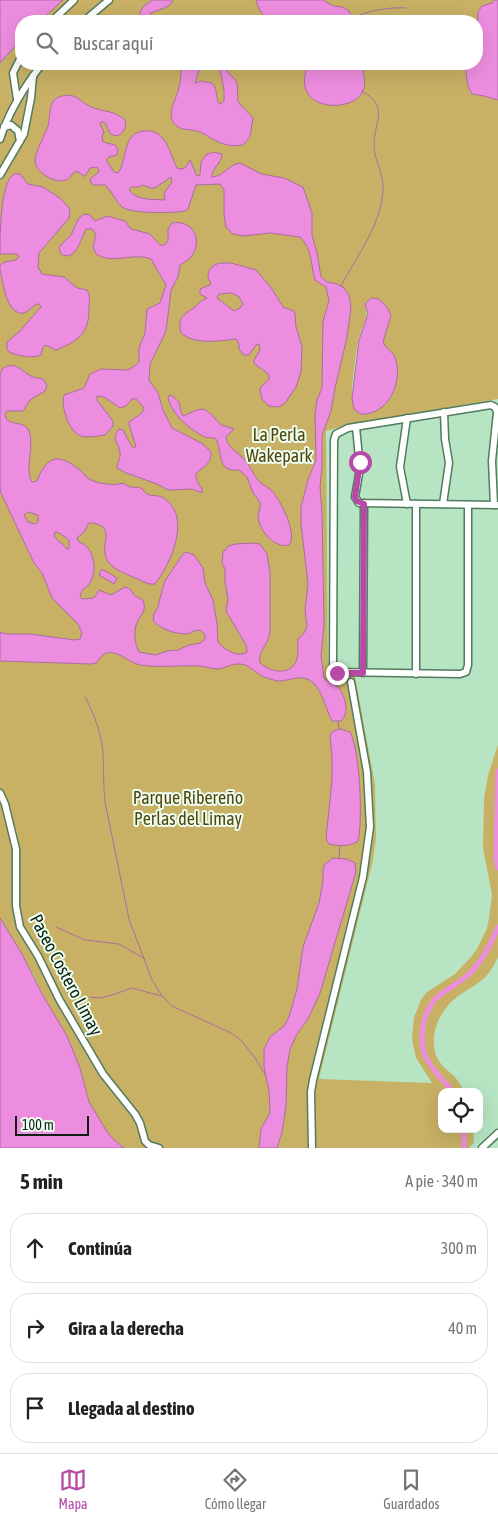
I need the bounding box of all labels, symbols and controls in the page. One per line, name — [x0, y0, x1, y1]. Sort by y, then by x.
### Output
search box — [15, 15, 483, 70]
icon: search — [33, 29, 61, 57]
text: Buscar aquí — [73, 32, 153, 54]
park label: La Perla Wakepark — [246, 424, 312, 466]
route start — [349, 451, 372, 474]
route end — [326, 662, 349, 685]
park label: Parque Ribereño Perlas del Limay — [133, 787, 243, 829]
street label: Paseo Costero Limay — [26, 911, 107, 1039]
map controls — [438, 1088, 483, 1133]
button: locate — [438, 1088, 483, 1133]
scale bar — [15, 1113, 89, 1136]
text: 100 m — [22, 1117, 54, 1133]
text: 5 min — [20, 1169, 63, 1193]
text: A pie · 340 m — [405, 1172, 478, 1190]
icon: ahead — [21, 1234, 49, 1262]
text: Continúa — [68, 1237, 132, 1259]
text: 300 m — [441, 1239, 477, 1257]
icon: right — [21, 1314, 49, 1342]
text: Gira a la derecha — [68, 1317, 184, 1339]
text: 40 m — [448, 1319, 477, 1337]
icon: arrive — [21, 1394, 49, 1422]
text: Llegada al destino — [68, 1397, 195, 1419]
tab: Mapa — [59, 1466, 88, 1512]
tab: Cómo llegar — [205, 1466, 266, 1512]
tab: Guardados — [383, 1466, 439, 1512]

